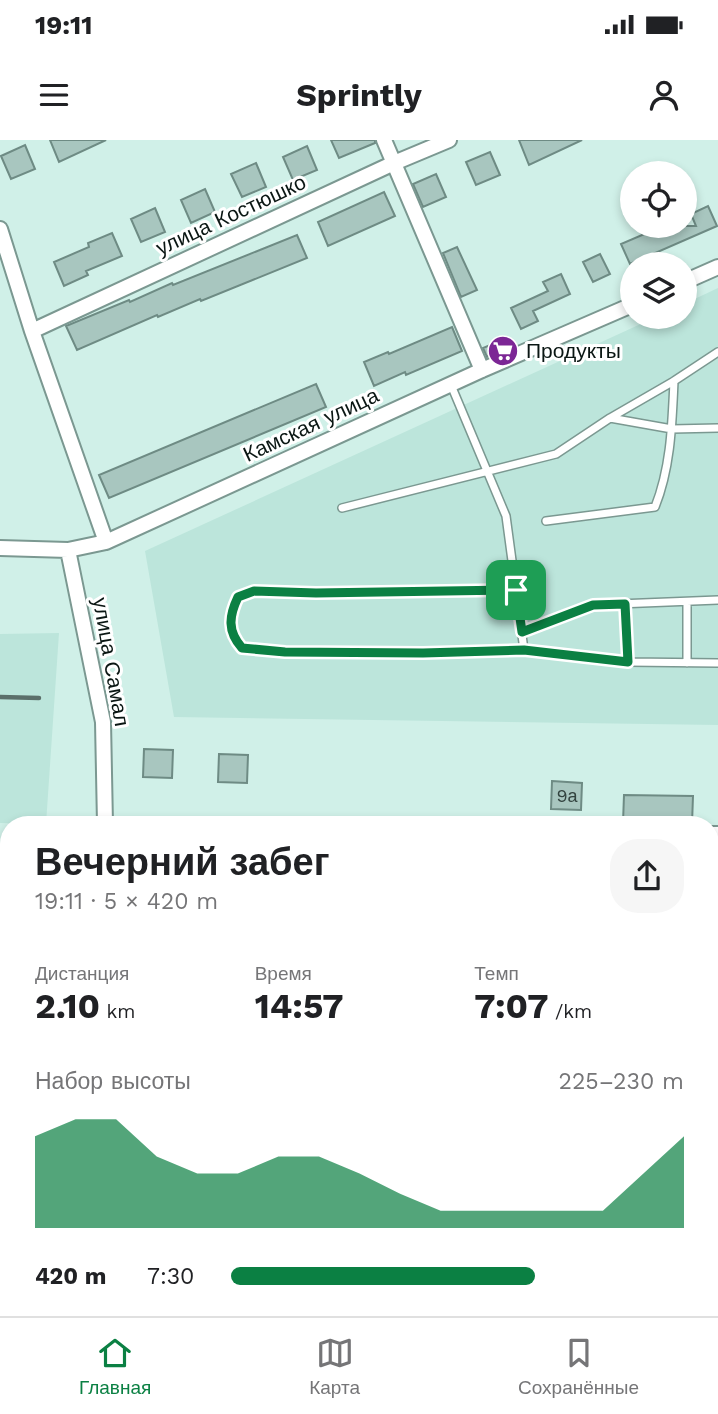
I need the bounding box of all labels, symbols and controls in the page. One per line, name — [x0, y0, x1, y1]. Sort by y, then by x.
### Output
text: 19:11 — [35, 10, 93, 40]
icon: menu — [35, 76, 73, 114]
text: Sprintly — [296, 76, 422, 114]
icon: person — [645, 76, 683, 114]
map controls — [620, 161, 697, 329]
button: locate — [620, 161, 697, 238]
street label: улица Костюшко — [152, 169, 310, 260]
button: layers — [620, 252, 697, 329]
supermarket icon: Продукты — [486, 334, 520, 368]
place label: Продукты — [526, 338, 621, 363]
street label: Камская улица — [239, 382, 383, 467]
pin — [486, 560, 546, 620]
icon: arrive — [497, 571, 535, 609]
street label: улица Самал — [88, 596, 135, 728]
house number: 9а — [556, 785, 579, 806]
button: share — [610, 839, 684, 913]
text: Вечерний забег — [35, 840, 330, 884]
text: 19:11 · 5 × 420 m — [35, 888, 218, 915]
text: Дистанция — [35, 962, 129, 985]
text: Время — [255, 962, 312, 985]
text: Темп — [474, 962, 519, 985]
text: 2.10 — [35, 985, 100, 1027]
text: 14:57 — [255, 985, 344, 1027]
text: 7:07 — [474, 985, 548, 1027]
text: km — [100, 1000, 135, 1023]
text: /km — [548, 1000, 592, 1023]
text: Набор высоты — [35, 1068, 191, 1095]
text: 225–230 m — [559, 1068, 684, 1095]
text: 420 m — [35, 1263, 106, 1290]
text: 7:30 — [147, 1263, 194, 1290]
tab: Главная — [79, 1334, 151, 1399]
tab: Карта — [309, 1334, 360, 1399]
tab: Сохранённые — [518, 1334, 639, 1399]

